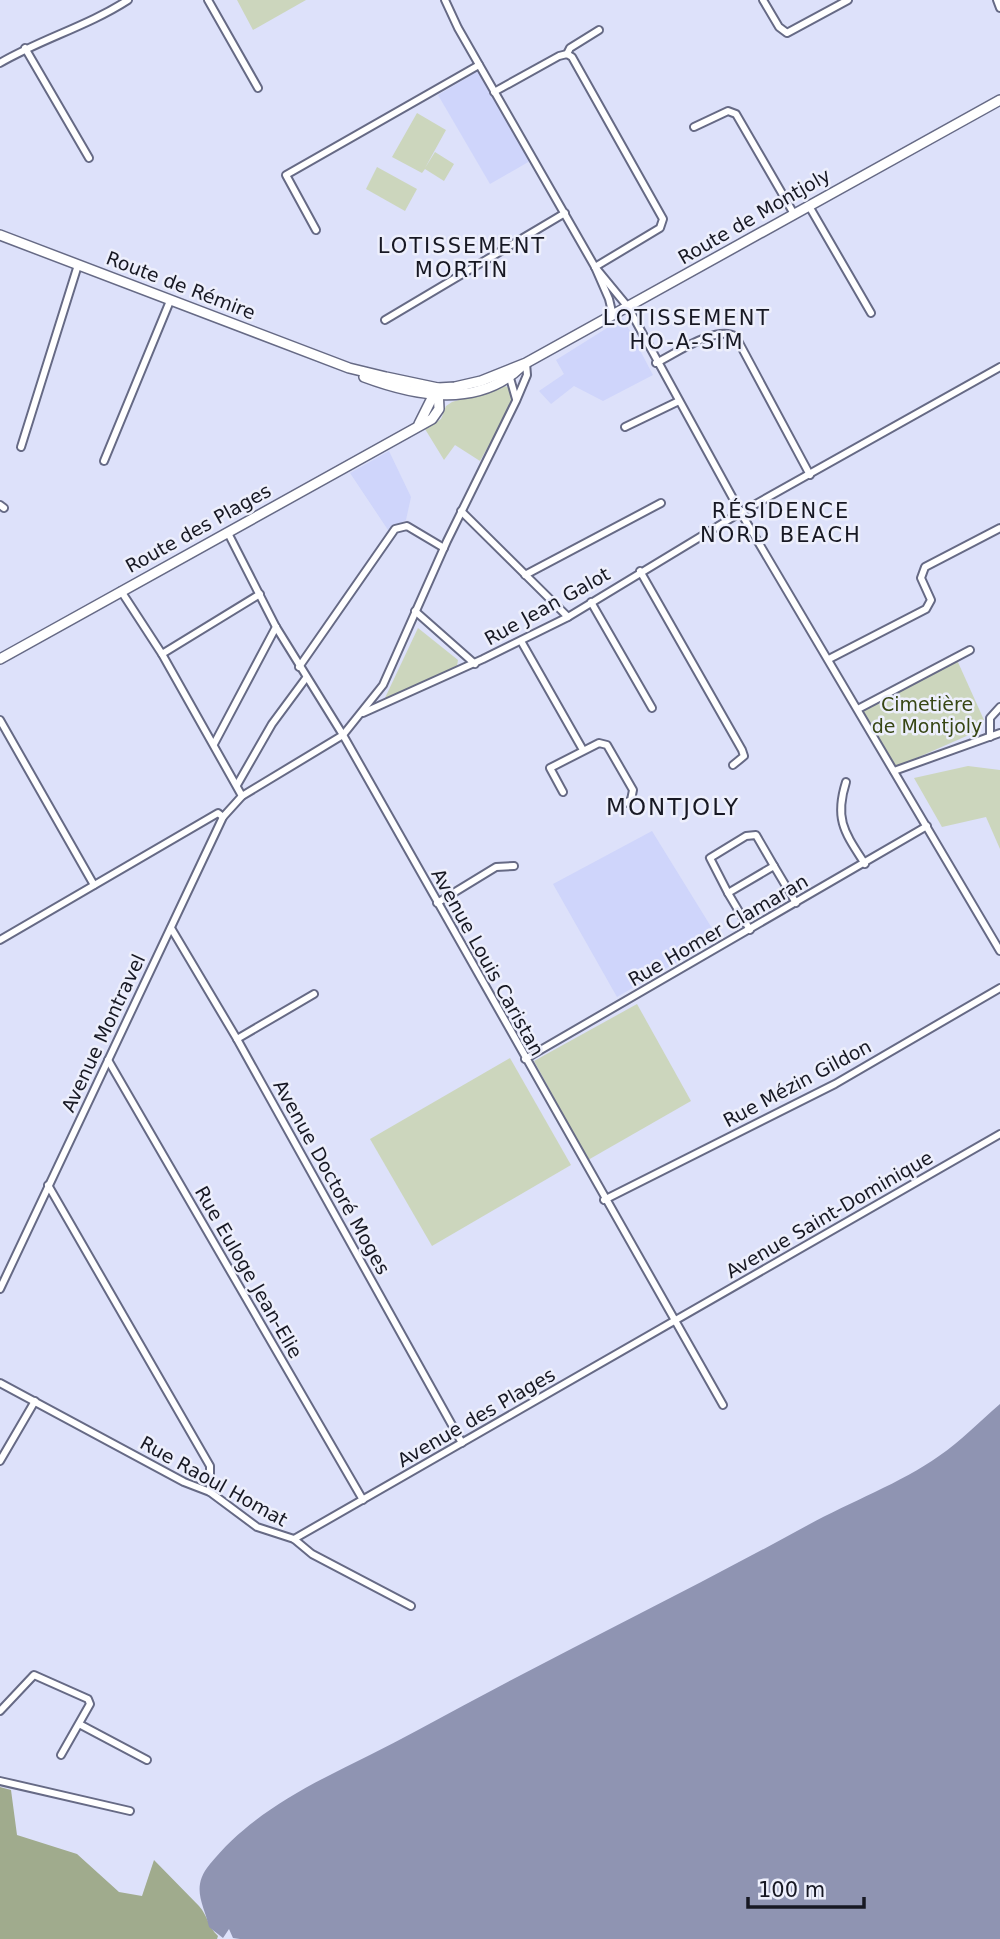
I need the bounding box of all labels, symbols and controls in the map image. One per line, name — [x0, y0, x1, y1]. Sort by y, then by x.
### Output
street label: Route de Montjoly — [674, 163, 834, 269]
district label: LOTISSEMENT MORTIN — [378, 234, 546, 282]
street label: Route de Rémire — [103, 246, 259, 324]
district label: LOTISSEMENT HO-A-SIM — [603, 306, 771, 354]
street label: Route des Plages — [121, 479, 275, 577]
district label: RÉSIDENCE NORD BEACH — [700, 498, 862, 547]
street label: Rue Jean Galot — [481, 562, 613, 650]
park label: Cimetière de Montjoly — [872, 693, 982, 737]
district label: MONTJOLY — [606, 794, 740, 820]
street label: Avenue Louis Caristan — [427, 864, 549, 1060]
street label: Rue Homer Clamaran — [624, 869, 812, 991]
street label: Avenue Montravel — [57, 950, 149, 1116]
street label: Rue Mézin Gildon — [719, 1035, 875, 1131]
street label: Avenue Doctoré Moges — [269, 1076, 395, 1278]
street label: Avenue Saint-Dominique — [722, 1146, 936, 1282]
street label: Rue Euloge Jean-Elie — [191, 1182, 307, 1362]
street label: Avenue des Plages — [393, 1363, 559, 1471]
street label: Rue Raoul Homat — [136, 1431, 292, 1531]
scale bar — [748, 1866, 864, 1910]
text: 100 m — [758, 1878, 825, 1902]

